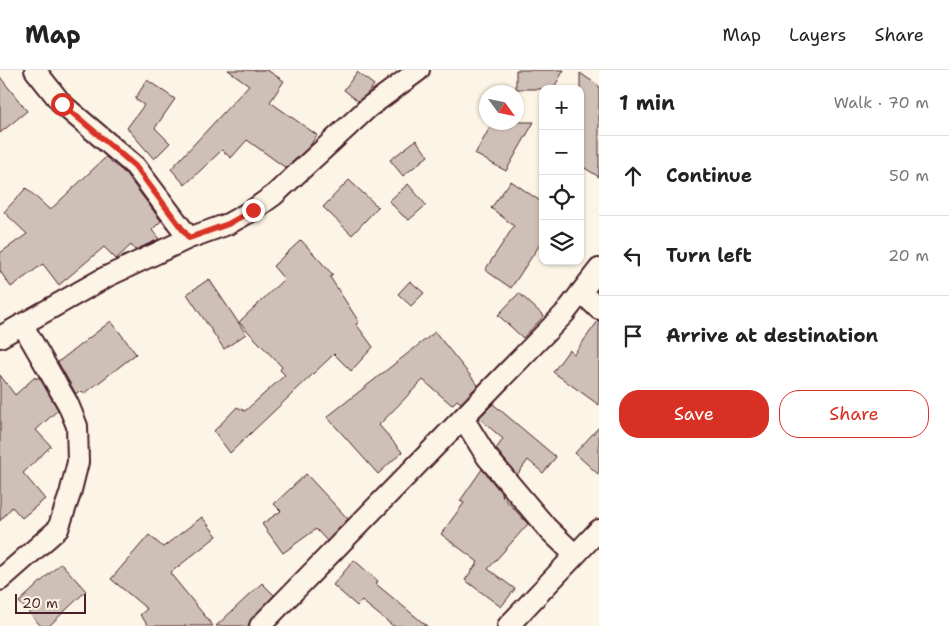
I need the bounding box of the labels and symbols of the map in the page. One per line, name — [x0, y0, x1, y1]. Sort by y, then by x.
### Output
north arrow — [479, 85, 524, 130]
route start — [51, 93, 74, 116]
route end — [242, 199, 265, 222]
scale bar — [15, 591, 86, 614]

